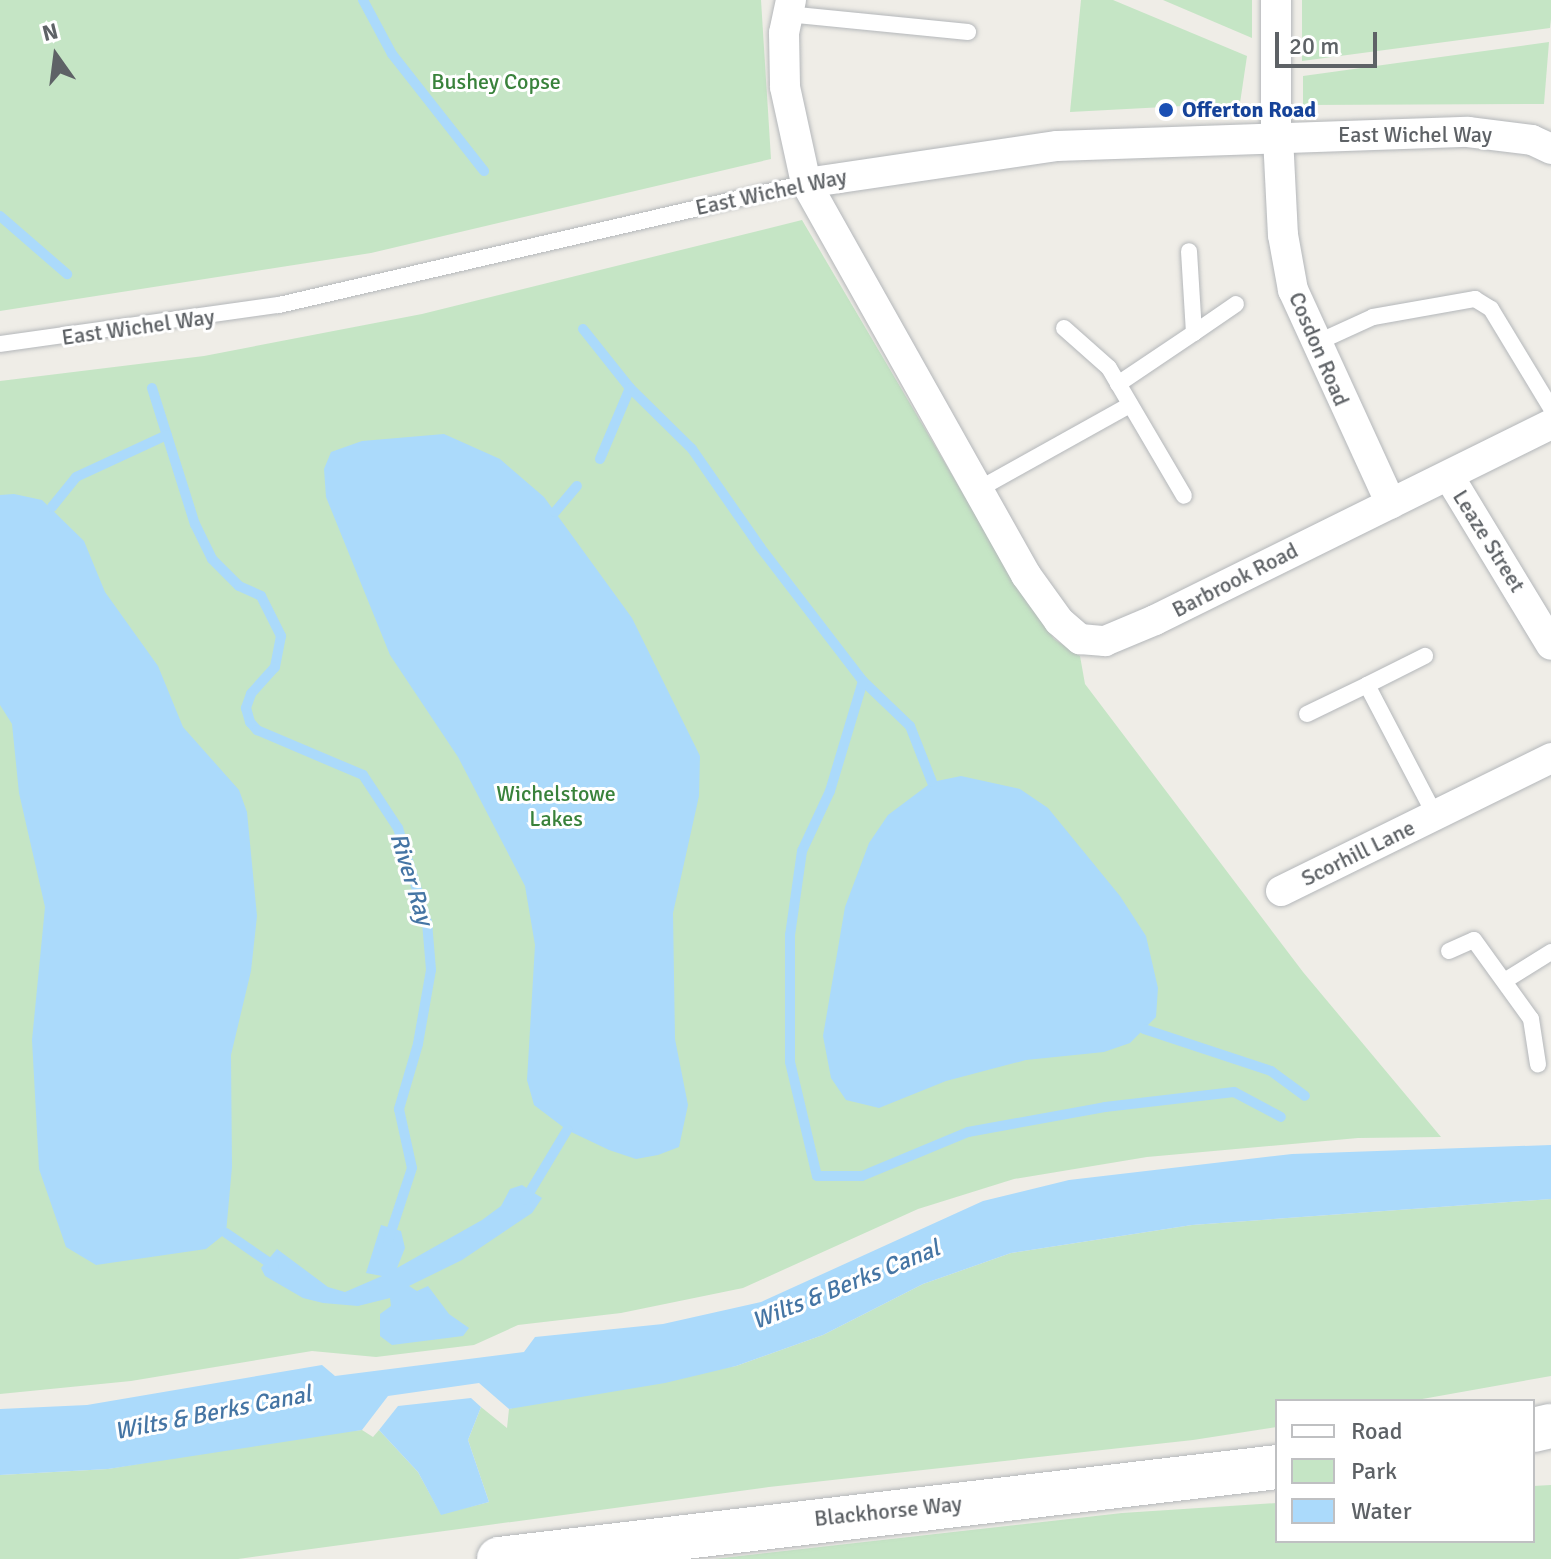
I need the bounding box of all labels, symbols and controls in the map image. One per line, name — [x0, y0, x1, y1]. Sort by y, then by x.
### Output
north arrow — [16, 16, 96, 96]
scale bar — [1279, 16, 1381, 66]
text: N — [39, 17, 61, 47]
text: 20 m — [1289, 31, 1339, 61]
park label: Bushey Copse — [431, 69, 561, 95]
place label: Offerton Road — [1182, 97, 1316, 123]
marker: Offerton Road — [1157, 101, 1175, 119]
street label: East Wichel Way — [1338, 122, 1492, 148]
street label: East Wichel Way — [693, 163, 849, 221]
street label: Cosdon Road — [1283, 288, 1355, 410]
street label: East Wichel Way — [60, 303, 216, 351]
street label: Leaze Street — [1447, 485, 1531, 597]
street label: Barbrook Road — [1168, 537, 1302, 623]
park label: Wichelstowe Lakes — [496, 780, 616, 832]
street label: Scorhill Lane — [1297, 814, 1419, 892]
water label: River Ray — [383, 829, 439, 929]
water label: Wilts & Berks Canal — [748, 1234, 944, 1336]
water label: Wilts & Berks Canal — [112, 1380, 314, 1446]
legend — [1275, 1399, 1535, 1543]
text: Road — [1351, 1416, 1402, 1446]
text: Park — [1351, 1456, 1397, 1486]
street label: Blackhorse Way — [813, 1490, 963, 1532]
text: Water — [1351, 1496, 1411, 1526]

